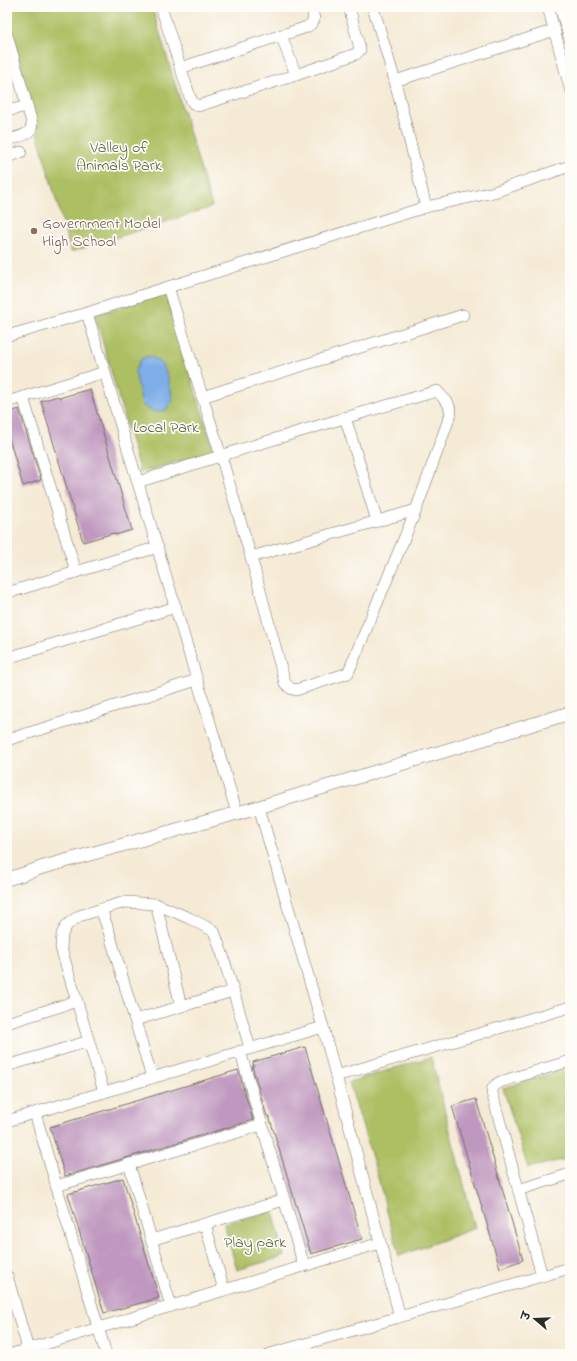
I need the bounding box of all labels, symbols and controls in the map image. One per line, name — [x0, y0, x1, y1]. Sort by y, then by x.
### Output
park label: Valley of Animals Park — [76, 136, 163, 178]
place label: Government Model High School — [42, 212, 161, 254]
marker: Government Model High School — [29, 226, 39, 236]
park label: Local Park — [133, 416, 200, 440]
park label: Play park — [224, 1231, 287, 1255]
north arrow — [515, 1299, 555, 1339]
text: उ — [517, 1308, 536, 1323]

